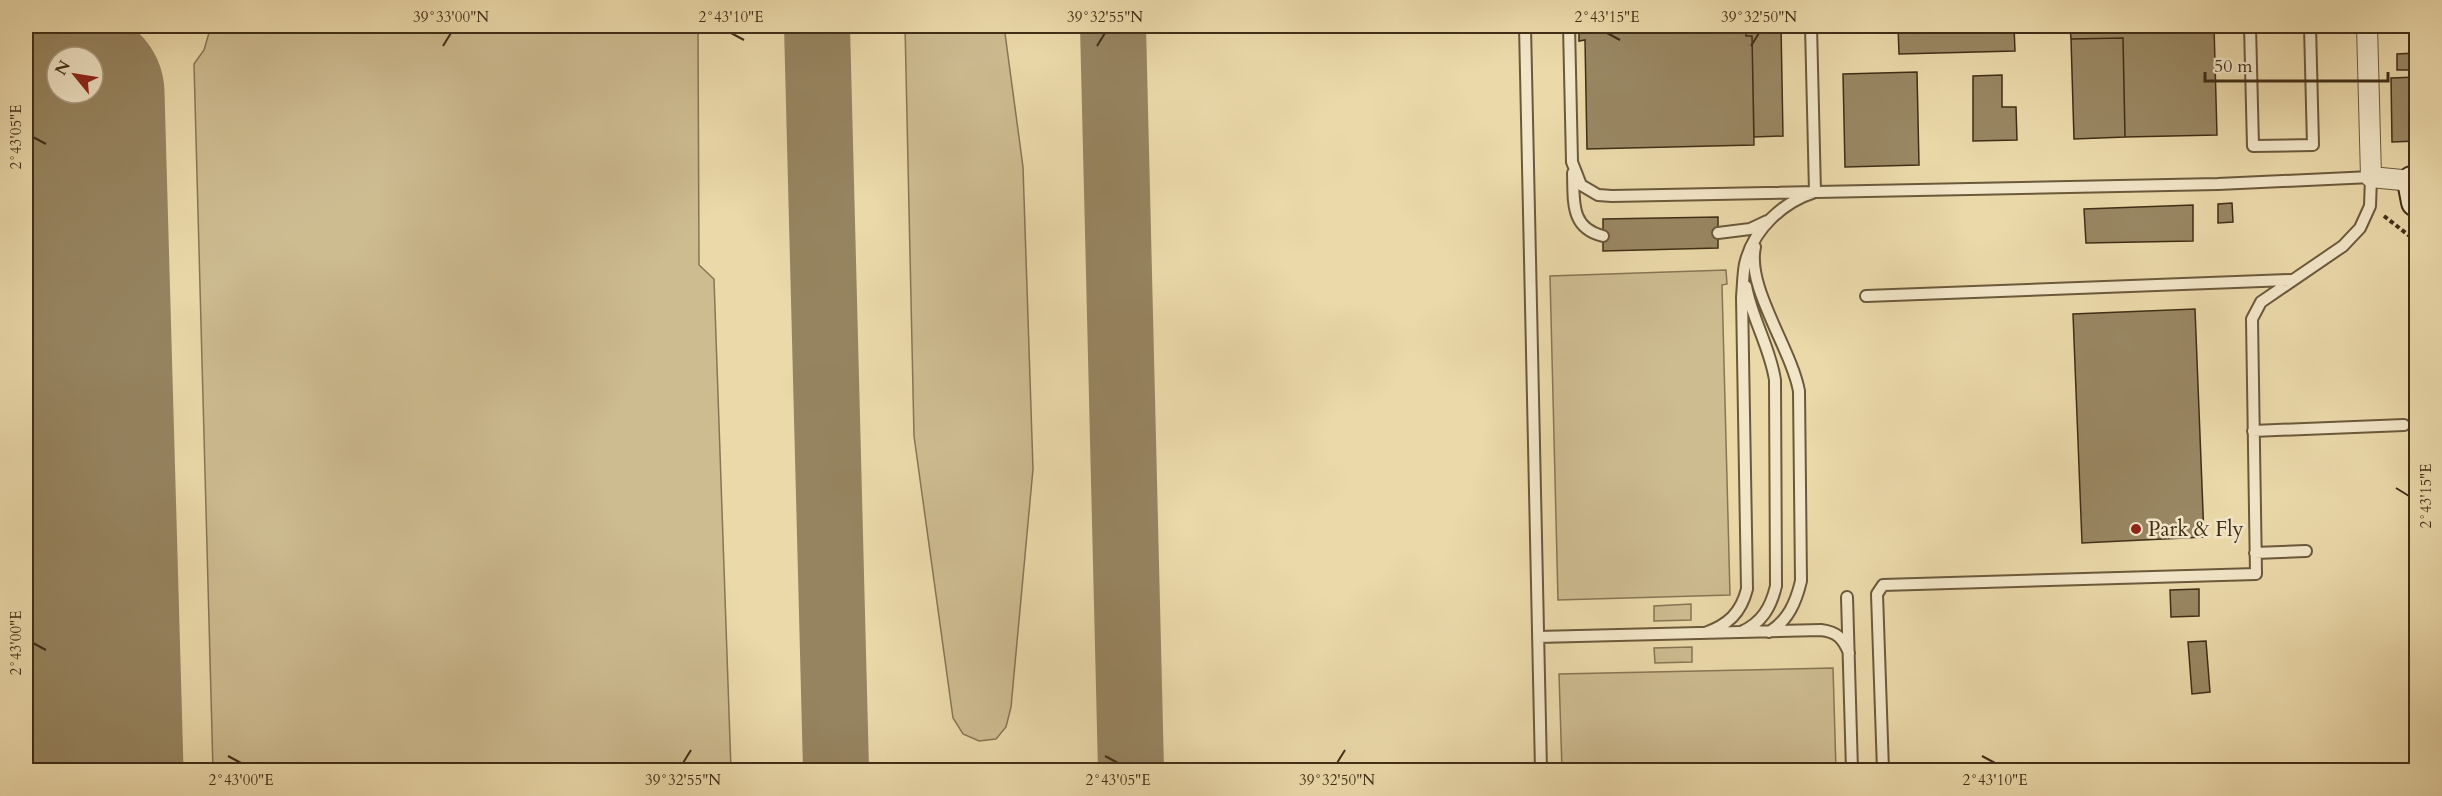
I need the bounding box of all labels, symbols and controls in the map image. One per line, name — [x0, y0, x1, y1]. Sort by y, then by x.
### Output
text: 39°33'00"N — [413, 7, 489, 27]
text: 2°43'10"E — [699, 7, 763, 27]
text: 39°32'55"N — [1067, 7, 1143, 27]
text: 2°43'15"E — [1575, 7, 1639, 27]
text: 39°32'50"N — [1721, 7, 1797, 27]
north arrow — [45, 45, 105, 105]
scale bar — [2205, 45, 2388, 83]
text: 50 m — [2214, 54, 2253, 79]
text: N — [50, 56, 76, 80]
text: 2°43'05"E — [6, 105, 26, 169]
text: 2°43'15"E — [2416, 464, 2436, 528]
place label: Park & Fly — [2148, 515, 2244, 544]
marker: Park & Fly — [2129, 522, 2143, 536]
text: 2°43'00"E — [6, 611, 26, 675]
text: 2°43'00"E — [209, 770, 273, 790]
text: 39°32'55"N — [645, 770, 721, 790]
text: 2°43'05"E — [1086, 770, 1150, 790]
text: 39°32'50"N — [1299, 770, 1375, 790]
text: 2°43'10"E — [1963, 770, 2027, 790]

